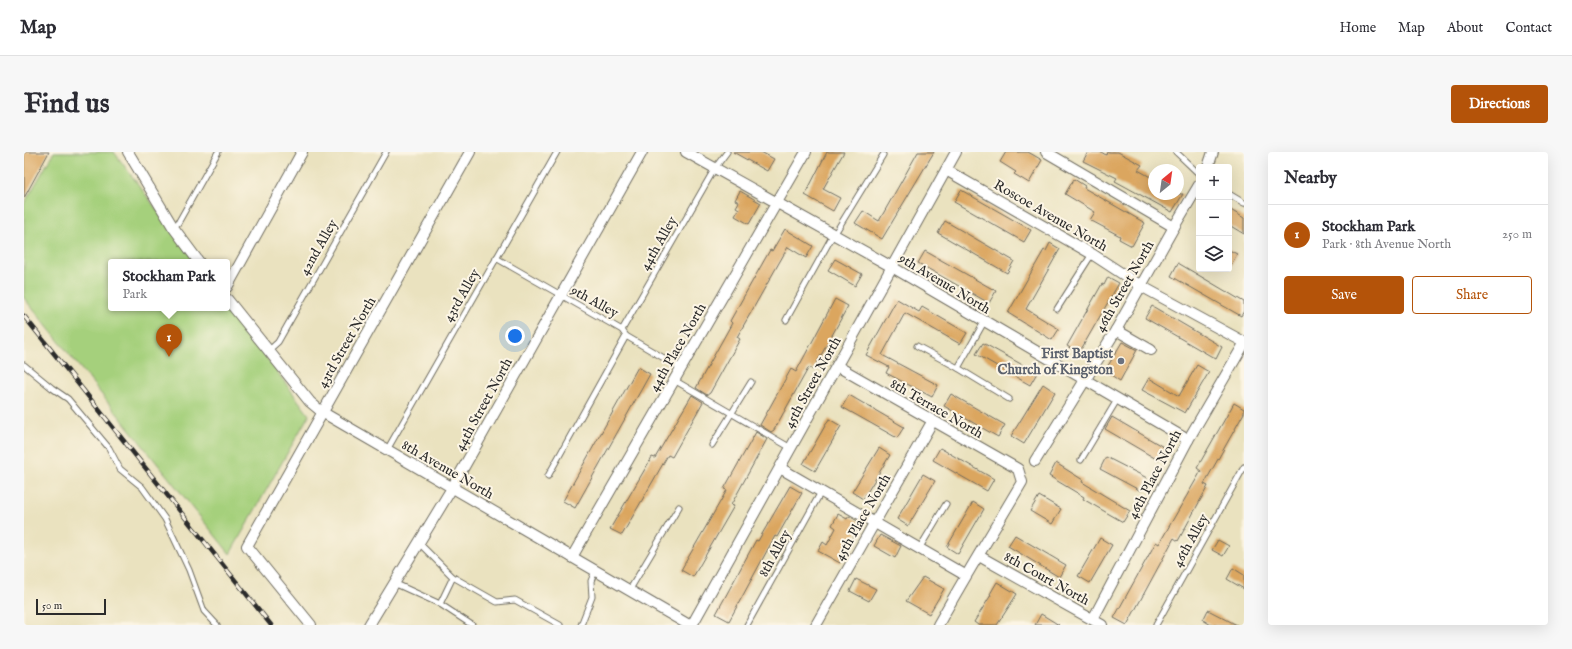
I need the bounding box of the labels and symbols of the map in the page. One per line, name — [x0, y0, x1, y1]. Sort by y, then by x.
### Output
north arrow — [1148, 164, 1184, 200]
street label: Roscoe Avenue North — [990, 176, 1111, 256]
street label: 44th Alley — [636, 213, 682, 274]
street label: 42nd Alley — [296, 216, 342, 279]
street label: 46th Street North — [1091, 237, 1159, 335]
street label: 9th Avenue North — [894, 249, 994, 319]
street label: 43rd Alley — [440, 266, 484, 325]
street label: 9th Alley — [567, 281, 622, 322]
street label: 43rd Street North — [314, 293, 380, 391]
street label: 44th Place North — [645, 300, 711, 395]
pin: 1 — [156, 324, 182, 357]
your location — [505, 326, 525, 346]
street label: 45th Street North — [780, 333, 846, 431]
place label: First Baptist Church of Kingston — [998, 345, 1114, 379]
street label: 44th Street North — [451, 354, 517, 454]
marker: First Baptist Church of Kingston — [1116, 356, 1126, 366]
street label: 8th Terrace North — [887, 375, 987, 443]
street label: 46th Place North — [1124, 426, 1186, 522]
street label: 8th Avenue North — [398, 436, 497, 504]
street label: 45th Place North — [831, 470, 895, 564]
street label: 46th Alley — [1169, 510, 1213, 570]
street label: 8th Alley — [755, 527, 795, 580]
street label: 8th Court North — [1001, 548, 1093, 610]
scale bar — [36, 597, 106, 616]

